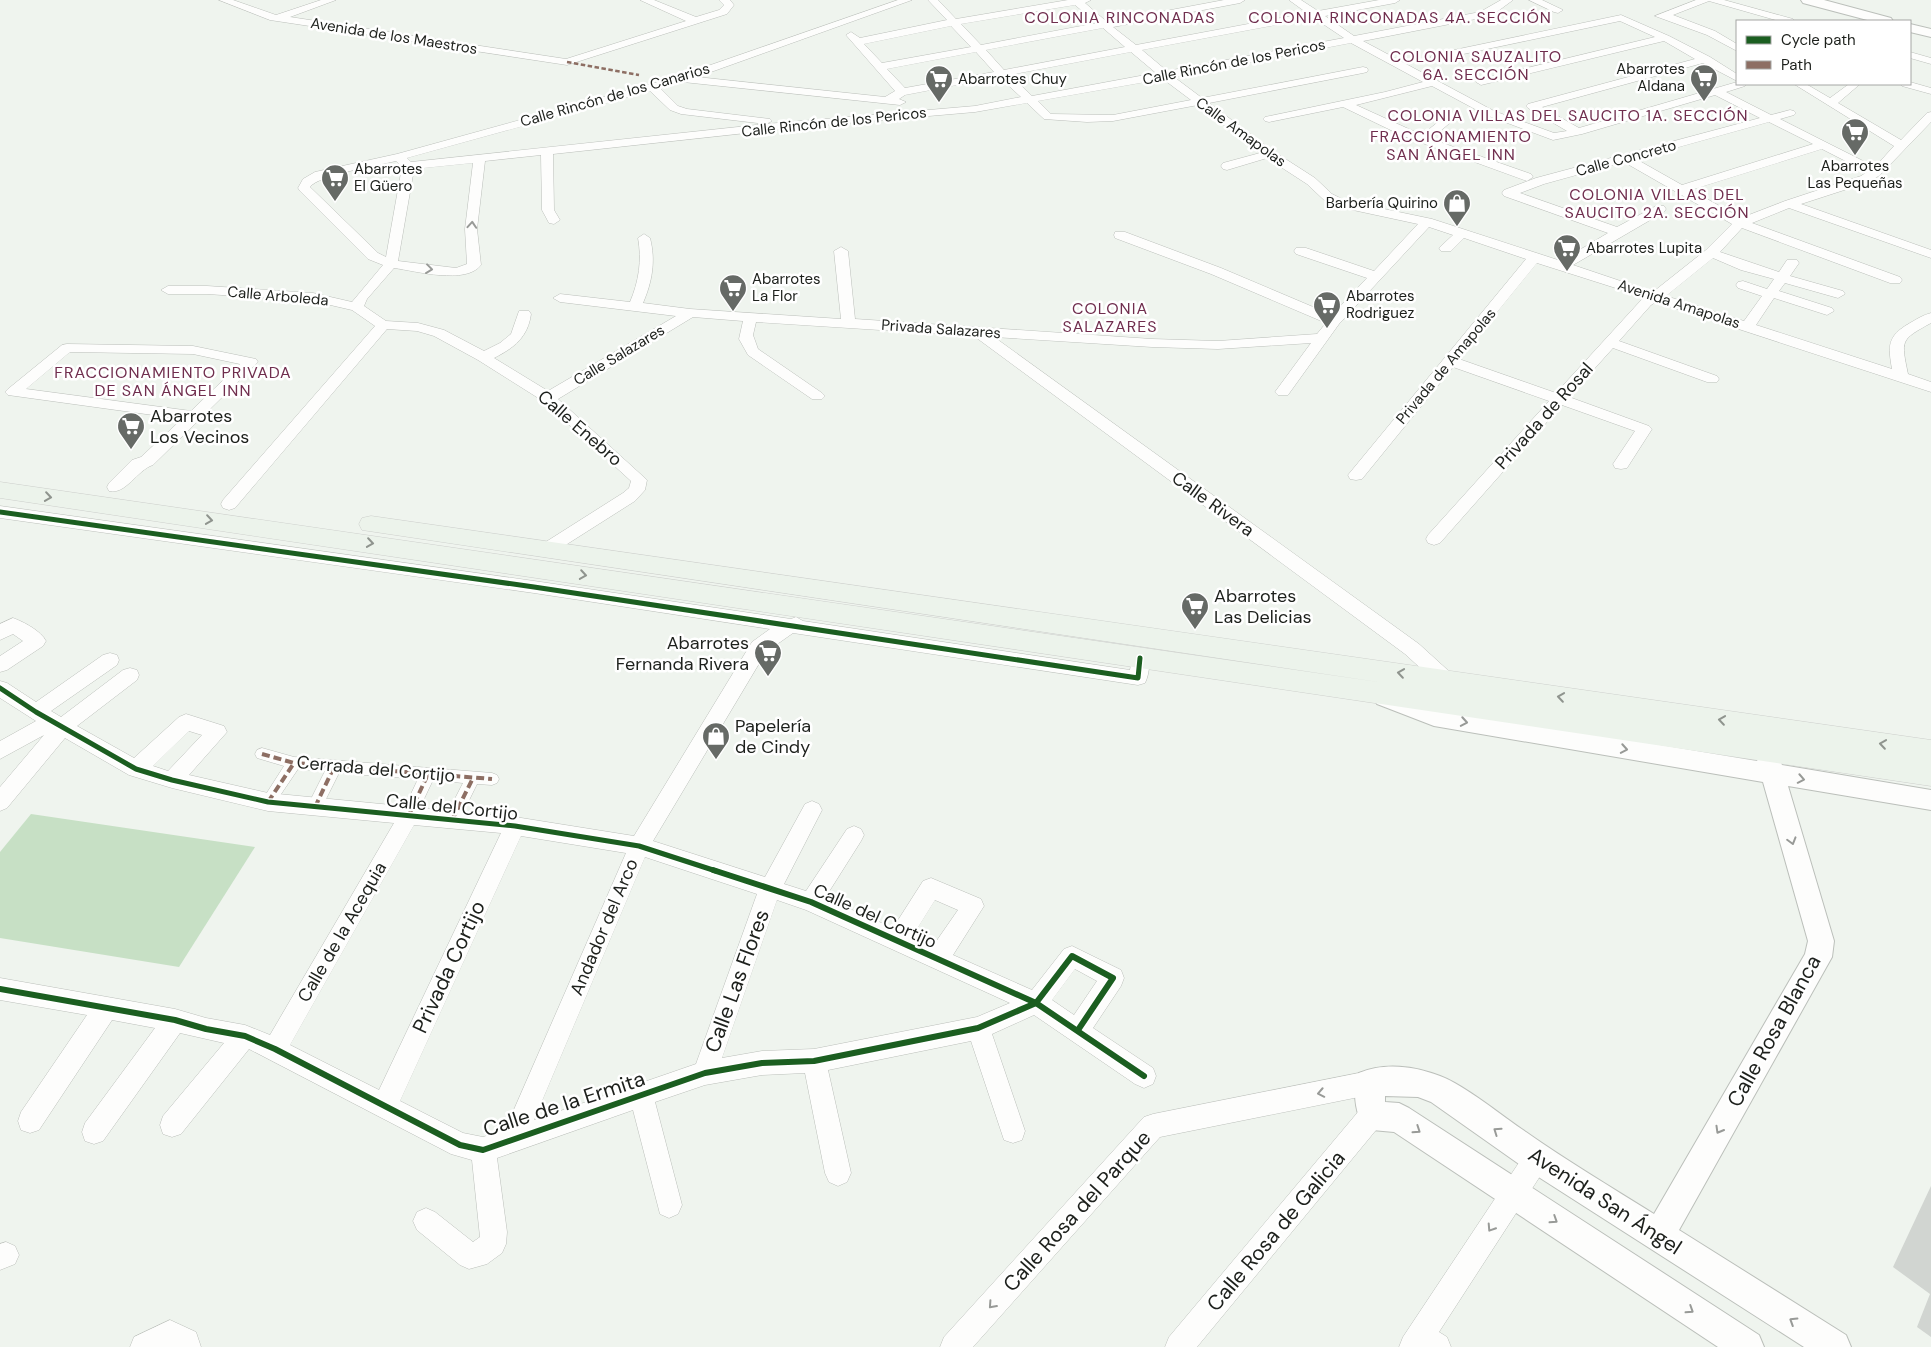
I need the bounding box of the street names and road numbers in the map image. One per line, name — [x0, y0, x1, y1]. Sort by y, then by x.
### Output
street label: Avenida de los Maestros — [309, 13, 479, 59]
street label: Calle Rincón de los Pericos — [1141, 34, 1327, 90]
street label: Calle Rincón de los Canarios — [518, 58, 712, 132]
street label: Calle Amapolas — [1192, 92, 1290, 172]
street label: Calle Rincón de los Pericos — [740, 102, 928, 142]
street label: Calle Concreto — [1574, 135, 1678, 181]
street label: Avenida Amapolas — [1615, 275, 1743, 333]
street label: Calle Arboleda — [227, 282, 329, 310]
street label: Privada de Amapolas — [1391, 304, 1501, 428]
street label: Privada Salazares — [881, 315, 1001, 343]
street label: Calle Salazares — [570, 320, 668, 390]
street label: Privada de Rosal — [1490, 357, 1598, 475]
street label: Calle Enebro — [533, 385, 627, 471]
street label: Calle Rivera — [1167, 466, 1259, 542]
street label: Cerrada del Cortijo — [296, 750, 456, 788]
street label: Calle del Cortijo — [385, 788, 519, 826]
street label: Andador del Arco — [564, 855, 644, 999]
street label: Calle de la Acequia — [292, 857, 392, 1007]
street label: Calle del Cortijo — [809, 878, 941, 954]
street label: Privada Cortijo — [406, 896, 492, 1038]
street label: Calle Las Flores — [698, 906, 776, 1056]
street label: Calle Rosa Blanca — [1721, 950, 1827, 1112]
street label: Calle de la Ermita — [479, 1065, 649, 1143]
street label: Calle Rosa del Parque — [997, 1124, 1157, 1298]
street label: Avenida San Ángel — [1523, 1141, 1687, 1261]
street label: Calle Rosa de Galicia — [1201, 1145, 1351, 1317]

